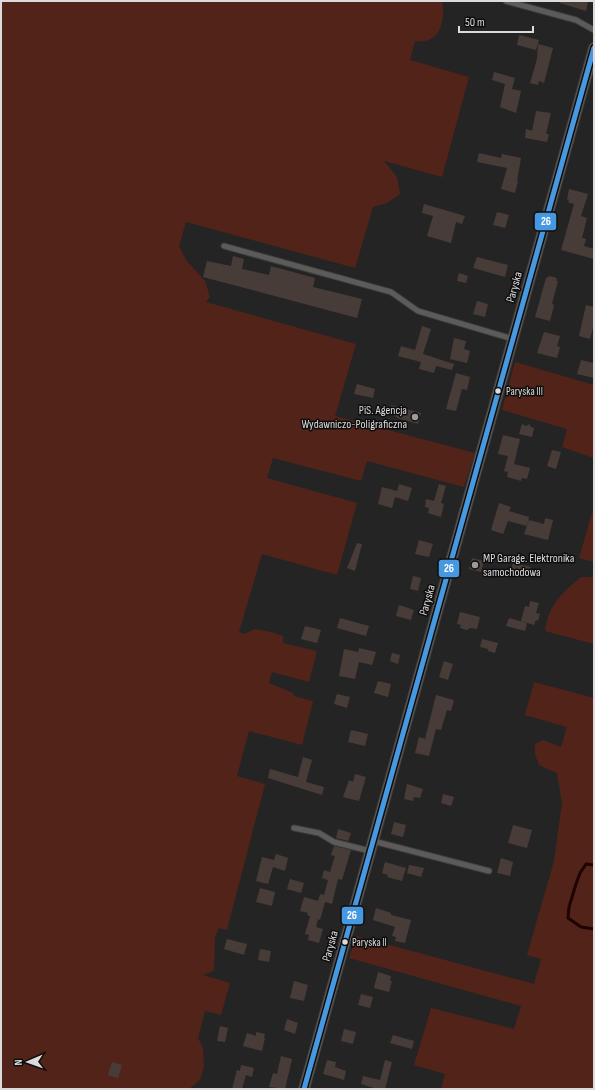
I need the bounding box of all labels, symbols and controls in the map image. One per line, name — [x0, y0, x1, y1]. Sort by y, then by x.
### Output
scale bar — [459, 8, 533, 34]
text: 50 m — [465, 15, 485, 30]
line badge: 26 — [534, 212, 557, 231]
text: 26 — [541, 215, 551, 228]
street label: Paryska — [503, 270, 526, 304]
place label: Paryska III — [506, 385, 543, 398]
marker: Paryska III — [493, 386, 503, 396]
place label: PiS. Agencja Wydawniczo-Poligraficzna — [301, 403, 407, 432]
marker: PiS. Agencja Wydawniczo-Poligraficzna — [410, 412, 420, 422]
place label: MP Garage. Elektronika samochodowa — [483, 551, 575, 580]
line badge: 26 — [438, 559, 460, 578]
marker: MP Garage. Elektronika samochodowa — [470, 560, 480, 570]
text: 26 — [444, 562, 454, 575]
street label: Paryska — [416, 583, 439, 617]
line badge: 26 — [341, 906, 364, 925]
text: 26 — [347, 909, 357, 922]
street label: Paryska — [319, 929, 342, 963]
place label: Paryska II — [352, 936, 387, 949]
marker: Paryska II — [340, 937, 350, 947]
north arrow — [8, 1042, 48, 1082]
text: N — [12, 1059, 25, 1065]

